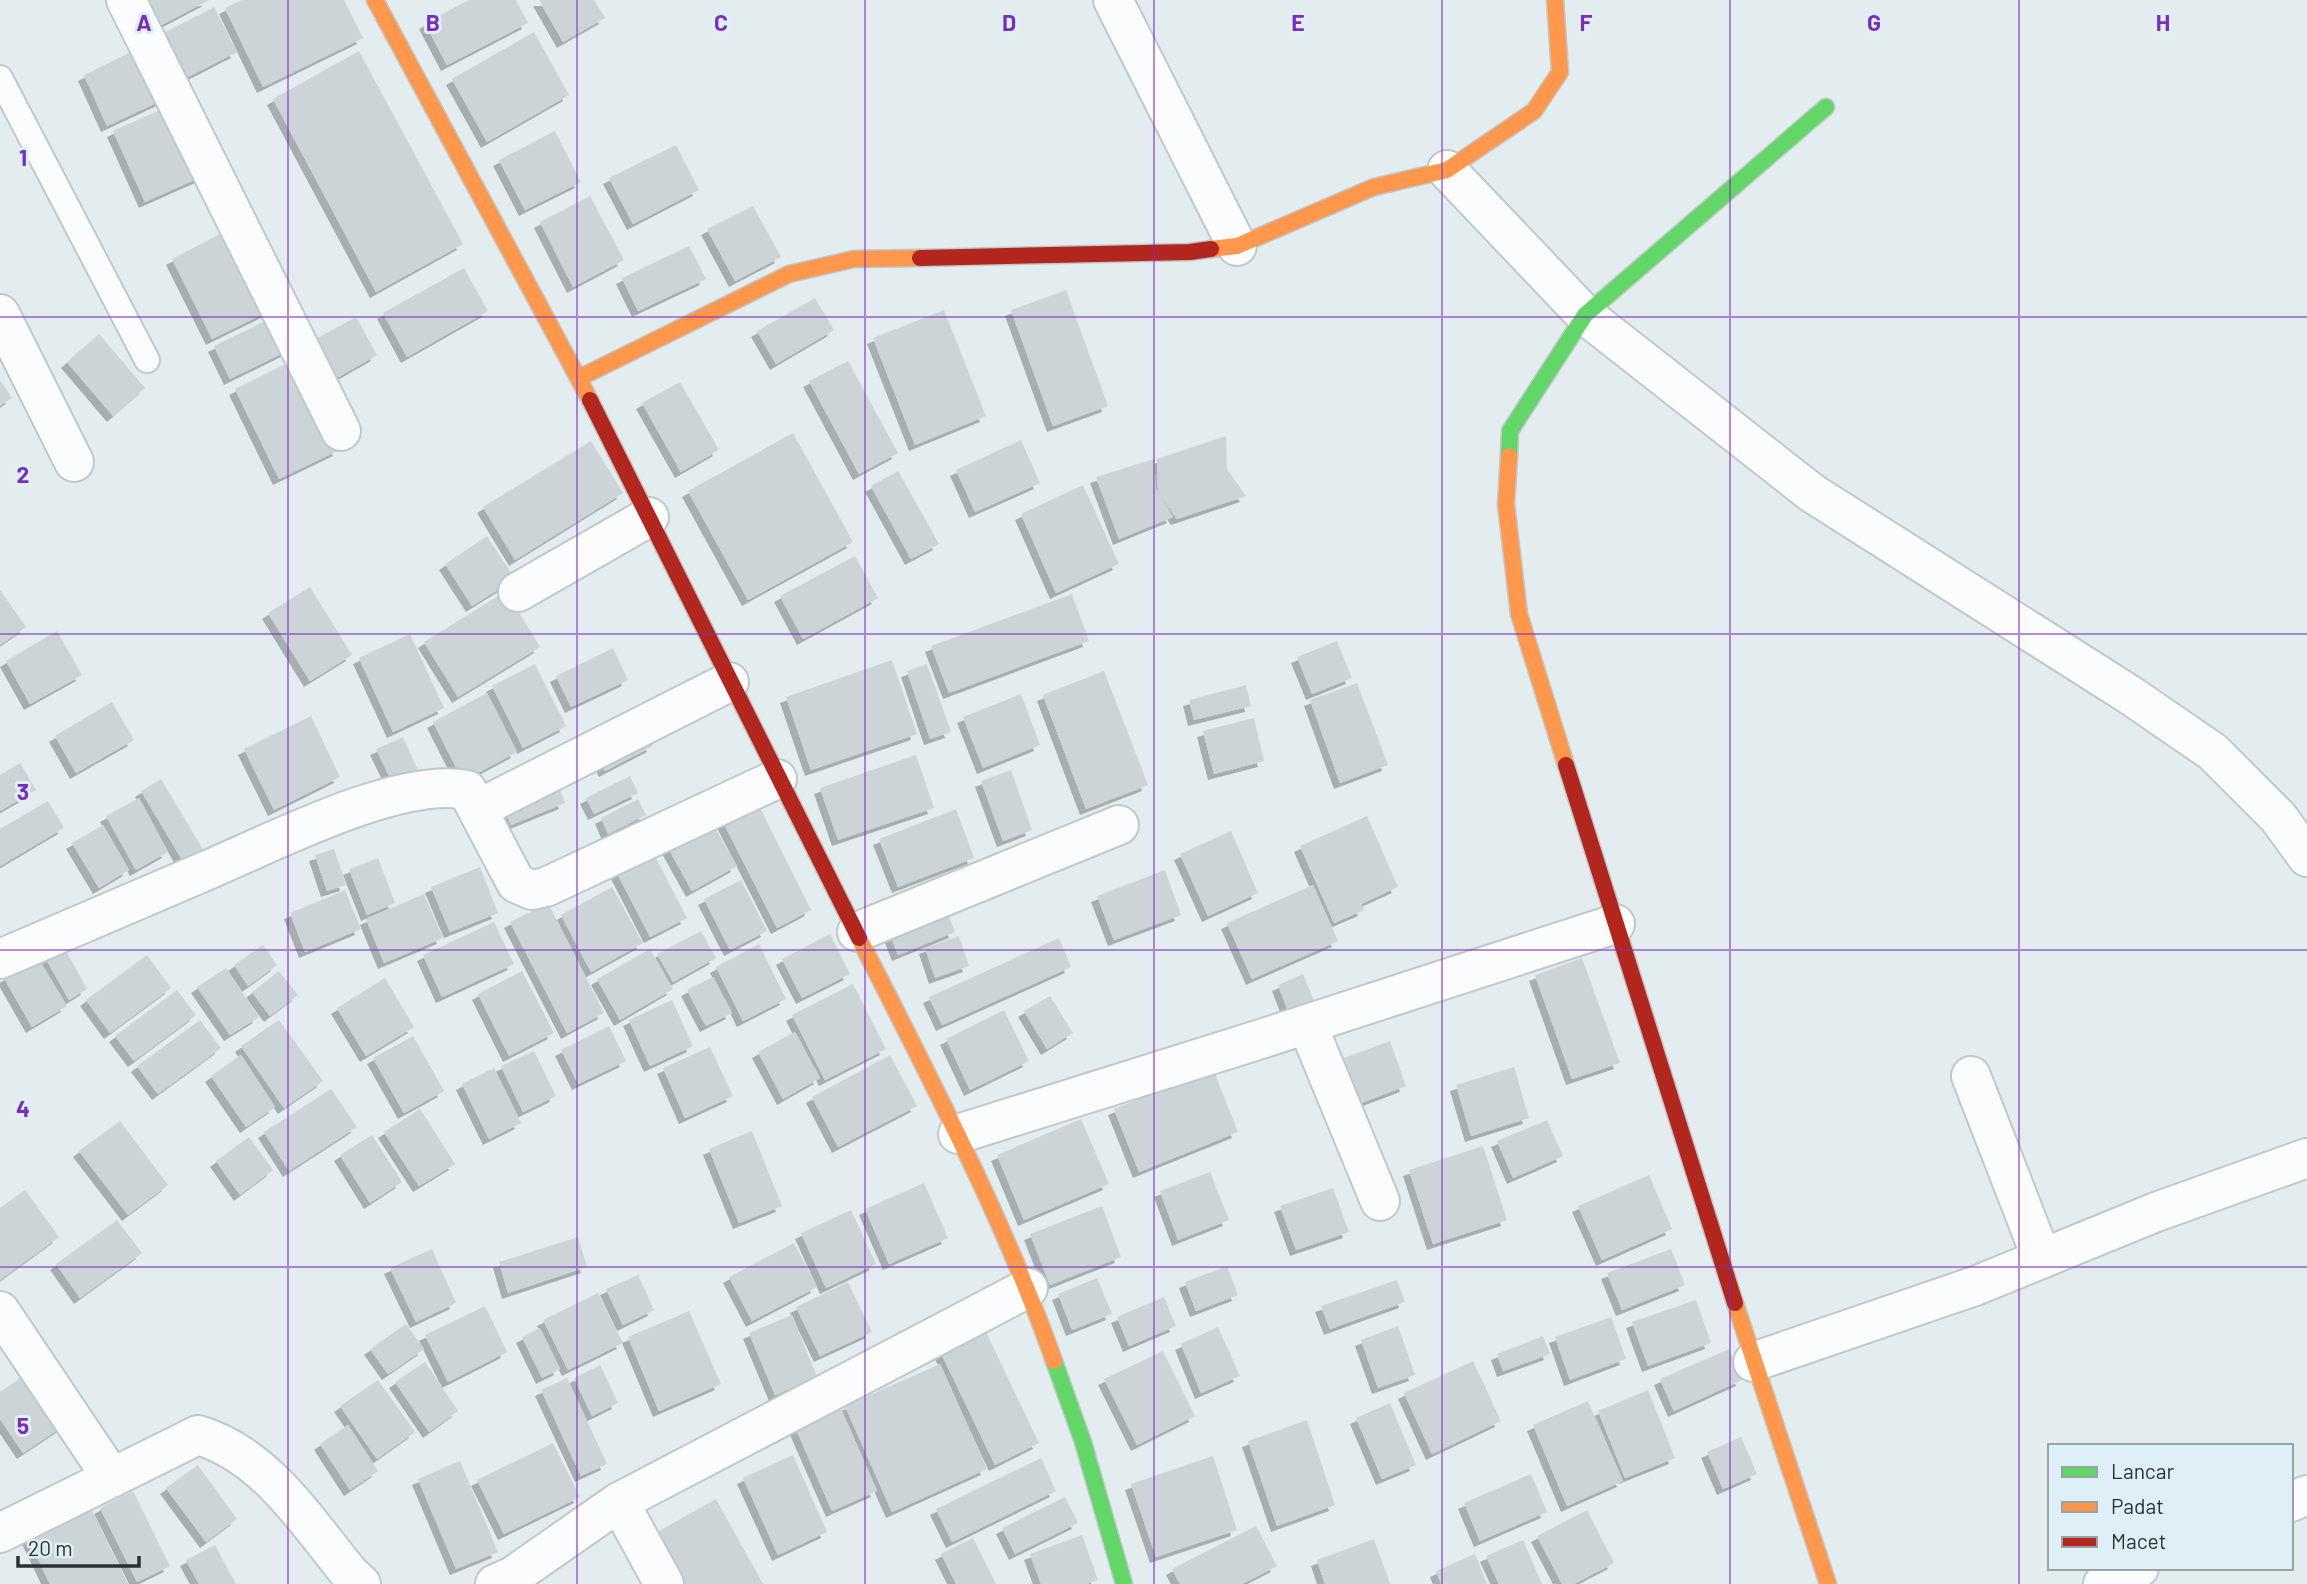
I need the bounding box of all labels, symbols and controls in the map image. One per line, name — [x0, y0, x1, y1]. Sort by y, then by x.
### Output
text: A — [136, 8, 152, 36]
text: B — [426, 8, 440, 36]
text: C — [714, 8, 728, 36]
text: D — [1002, 8, 1016, 36]
text: E — [1291, 8, 1305, 36]
text: F — [1580, 8, 1593, 36]
text: G — [1867, 8, 1881, 36]
text: H — [2156, 8, 2170, 36]
text: 1 — [19, 143, 27, 171]
text: 2 — [17, 460, 29, 488]
text: 3 — [17, 777, 29, 805]
text: 4 — [16, 1094, 30, 1122]
text: 5 — [17, 1411, 29, 1439]
legend — [2048, 1444, 2293, 1570]
text: Lancar — [2111, 1458, 2174, 1483]
text: Padat — [2111, 1493, 2164, 1518]
scale bar — [18, 1524, 138, 1568]
text: Macet — [2111, 1528, 2166, 1553]
text: 20 m — [28, 1535, 73, 1560]

